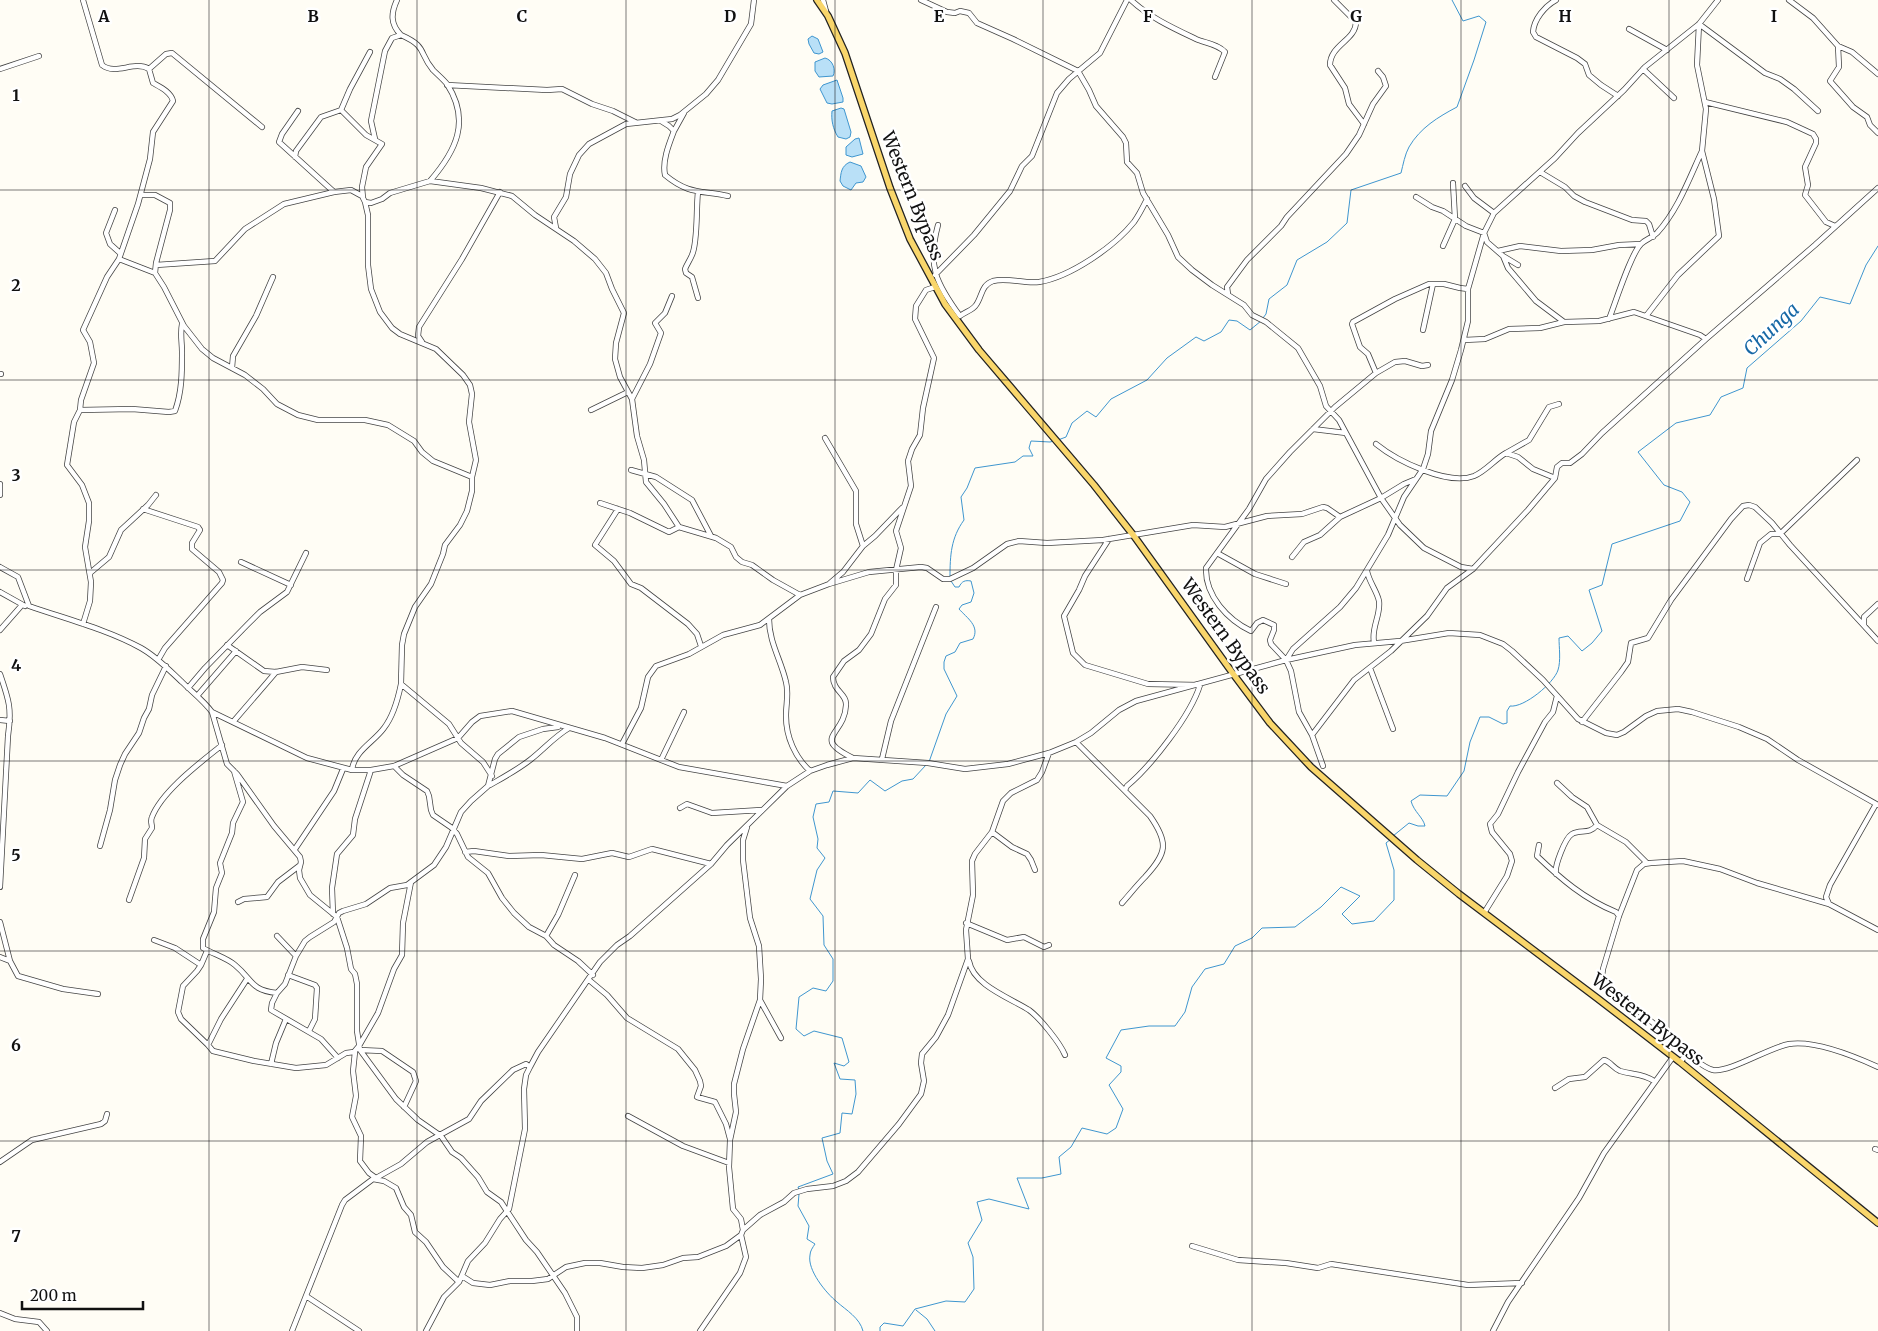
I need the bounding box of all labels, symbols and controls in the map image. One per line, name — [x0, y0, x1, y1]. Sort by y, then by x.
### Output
text: A — [97, 6, 110, 26]
text: B — [307, 6, 319, 26]
text: C — [517, 6, 527, 26]
text: D — [724, 6, 736, 26]
text: E — [934, 6, 945, 26]
text: F — [1143, 6, 1153, 26]
text: G — [1350, 6, 1362, 26]
text: H — [1558, 6, 1572, 26]
text: I — [1771, 6, 1777, 26]
text: 1 — [12, 85, 20, 105]
street label: Western Bypass — [876, 127, 949, 264]
text: 2 — [11, 275, 21, 295]
water label: Chunga — [1738, 297, 1804, 361]
text: 3 — [11, 465, 21, 485]
street label: Western Bypass — [1176, 573, 1276, 698]
text: 4 — [11, 655, 21, 675]
text: 5 — [11, 845, 21, 865]
street label: Western Bypass — [1586, 967, 1709, 1070]
text: 6 — [11, 1035, 21, 1055]
text: 7 — [11, 1226, 21, 1246]
scale bar — [22, 1278, 144, 1310]
text: 200 m — [30, 1286, 77, 1305]

